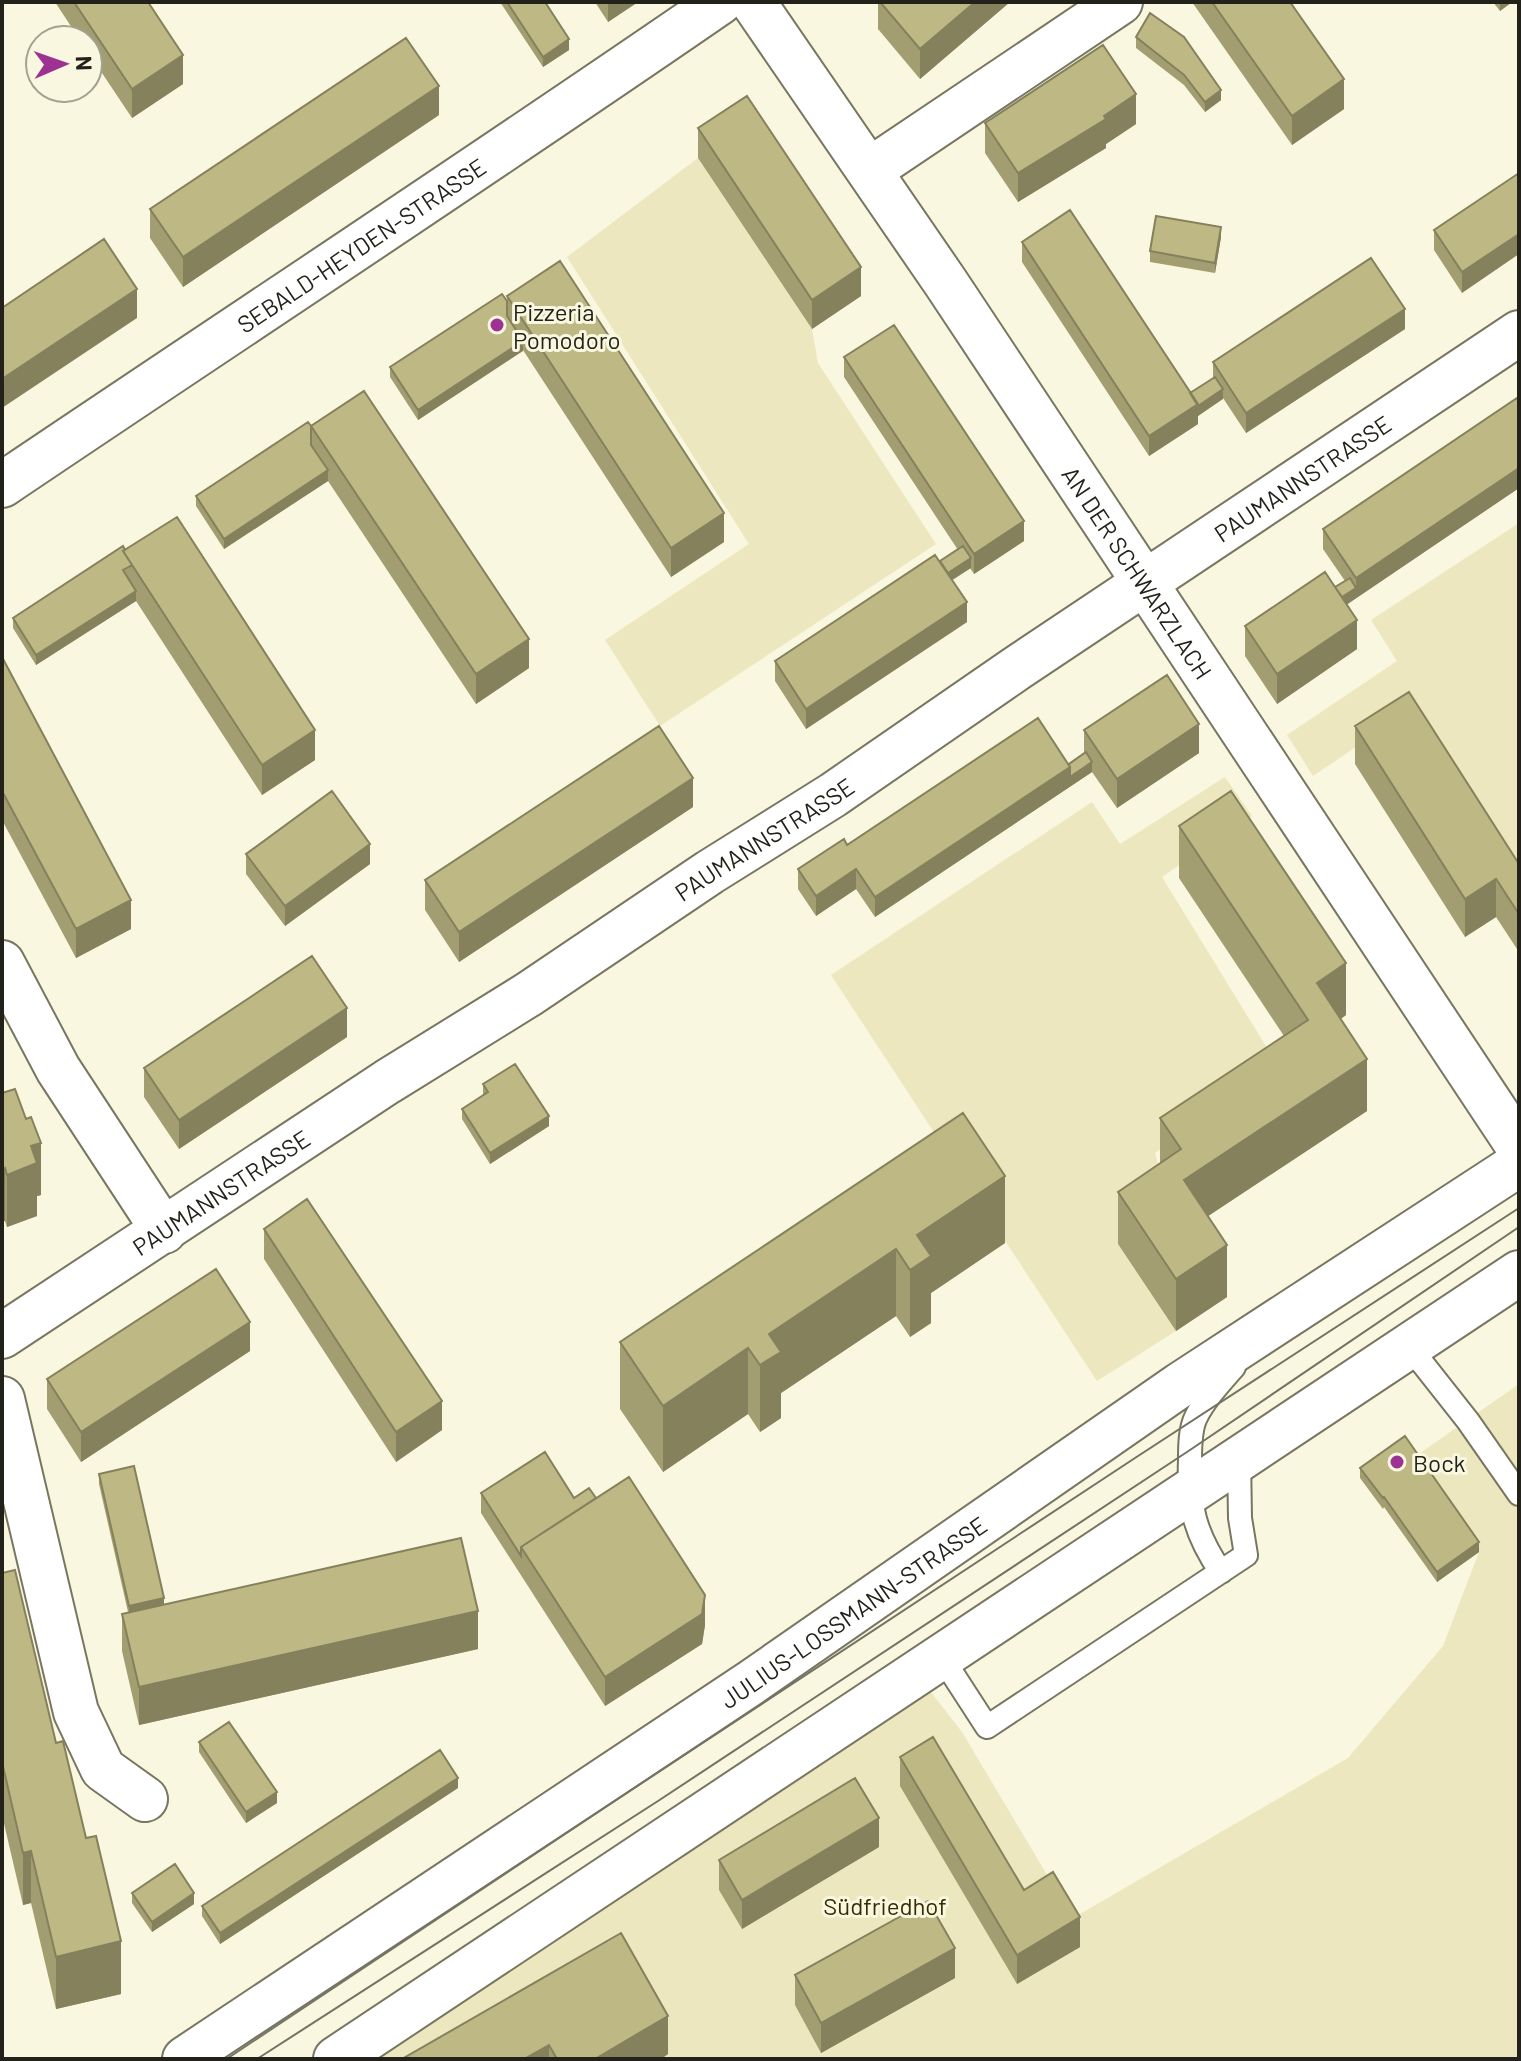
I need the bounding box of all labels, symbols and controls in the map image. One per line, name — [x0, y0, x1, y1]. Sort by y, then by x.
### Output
north arrow — [24, 24, 104, 104]
text: N — [72, 55, 98, 71]
street label: SEBALD-HEYDEN-STRASSE — [231, 151, 491, 338]
place label: Pizzeria Pomodoro — [513, 297, 621, 354]
marker: Pizzeria Pomodoro — [488, 316, 506, 334]
street label: PAUMANNSTRASSE — [1208, 408, 1396, 547]
street label: AN DER SCHWARZLACH — [1057, 460, 1219, 684]
street label: PAUMANNSTRASSE — [669, 771, 859, 906]
street label: PAUMANNSTRASSE — [126, 1123, 315, 1261]
place label: Bock — [1413, 1448, 1466, 1477]
marker: Bock — [1388, 1453, 1406, 1471]
street label: JULIUS-LOSSMANN-STRASSE — [714, 1509, 992, 1714]
park label: Südfriedhof — [823, 1891, 947, 1920]

